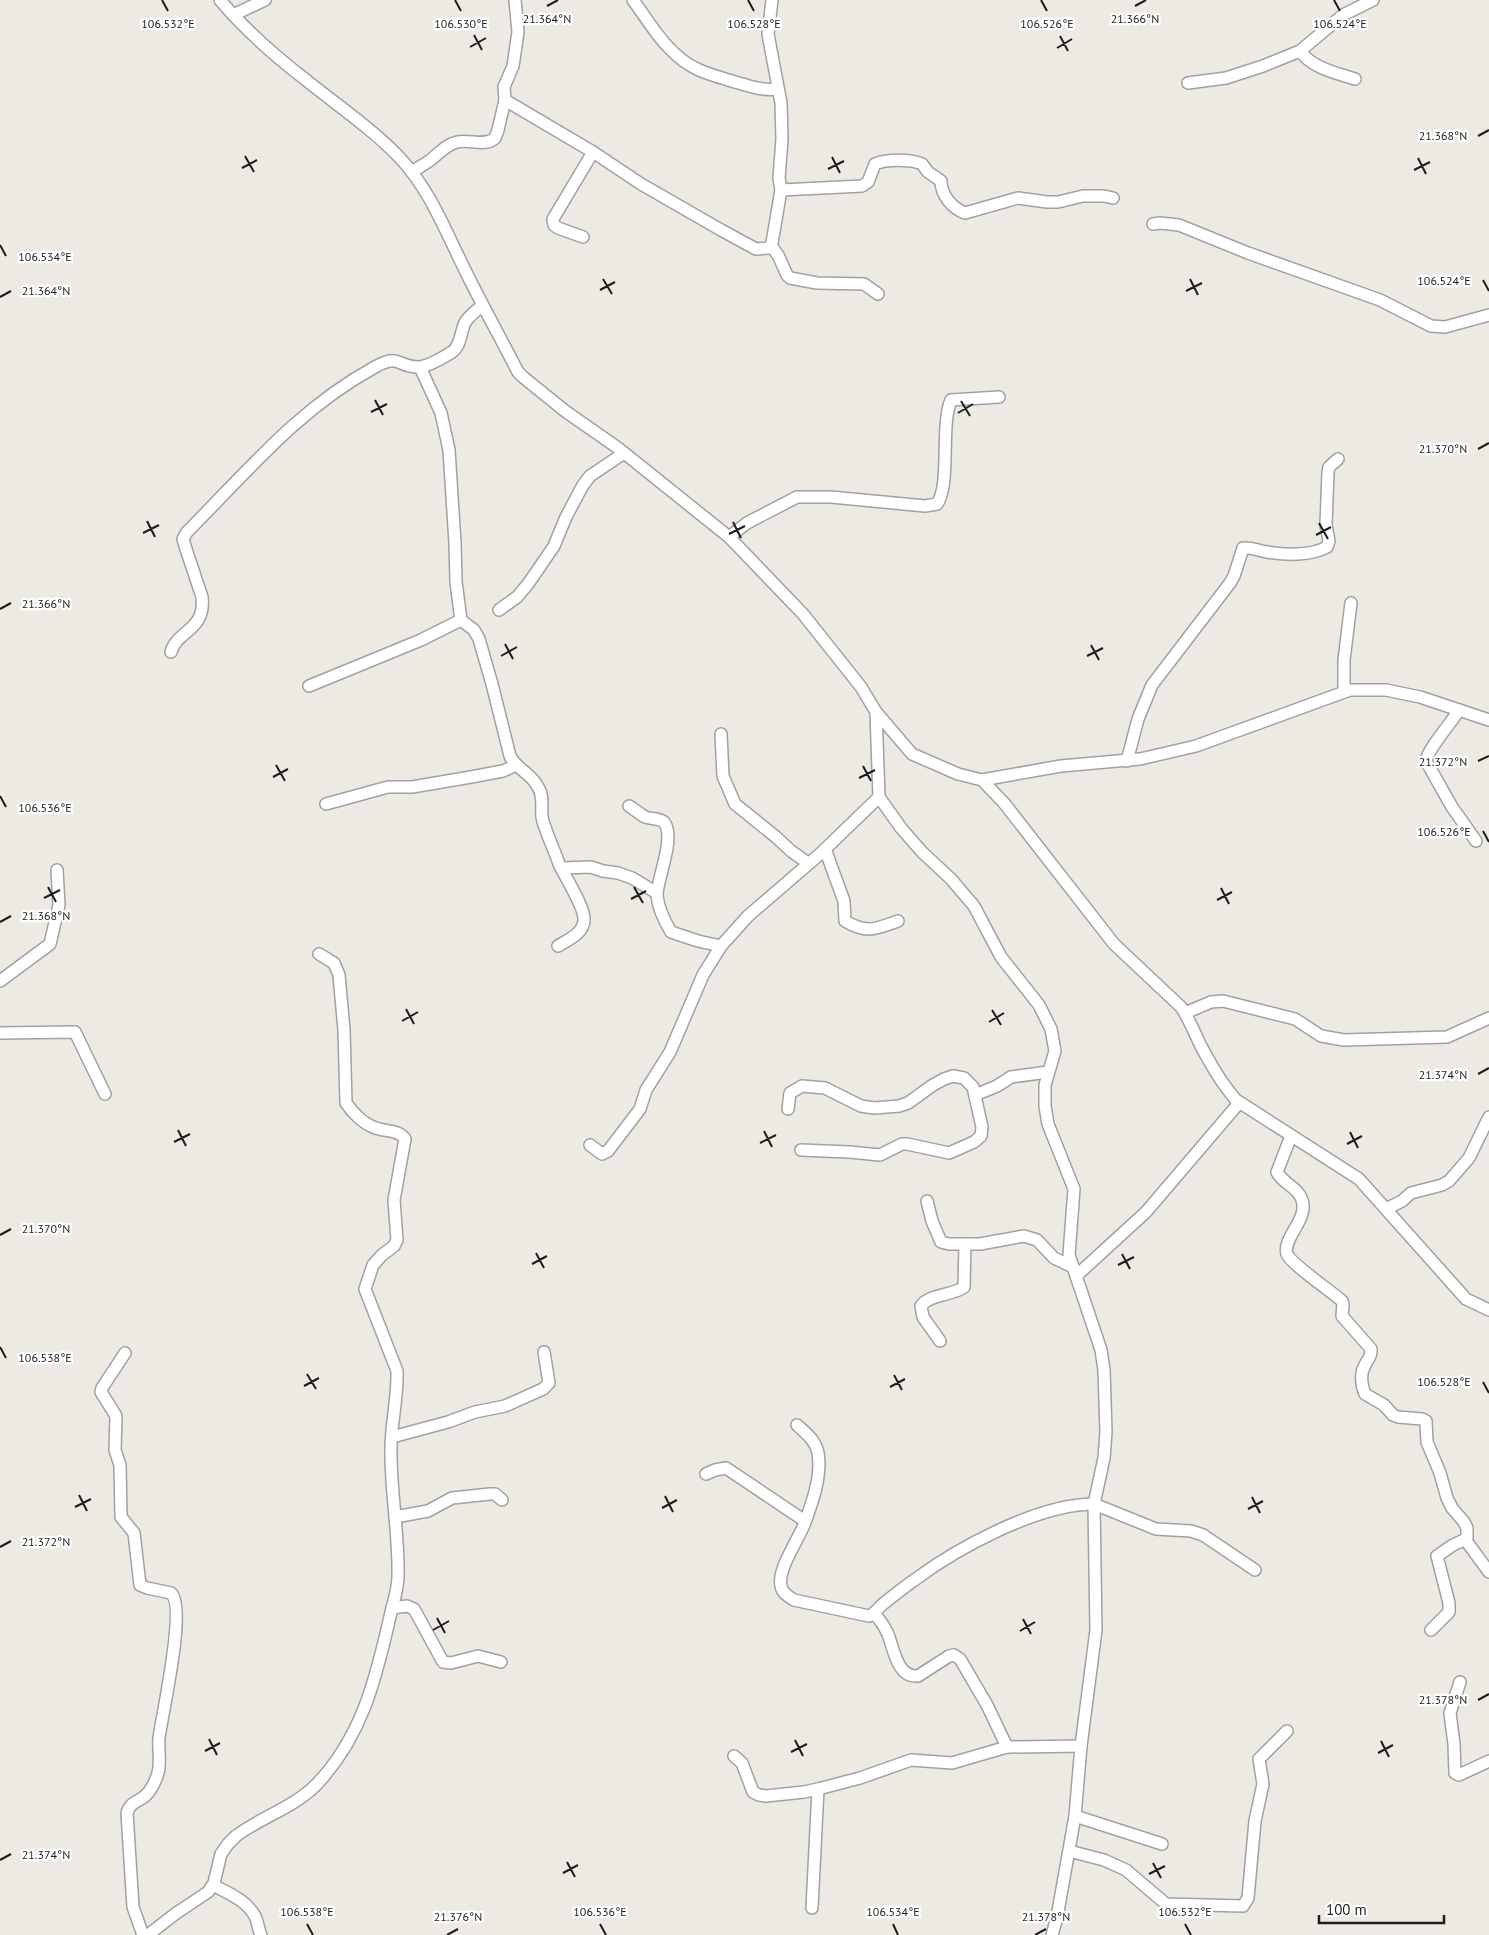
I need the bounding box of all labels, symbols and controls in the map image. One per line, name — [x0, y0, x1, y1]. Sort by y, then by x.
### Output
text: 21.364°N — [523, 11, 571, 26]
text: 21.366°N — [1111, 11, 1159, 26]
text: 106.532°E — [141, 16, 195, 31]
text: 106.530°E — [434, 16, 488, 31]
text: 106.528°E — [727, 16, 781, 31]
text: 106.526°E — [1020, 16, 1074, 31]
text: 106.524°E — [1313, 16, 1367, 31]
text: 21.368°N — [1419, 128, 1467, 143]
text: 106.534°E — [18, 249, 72, 264]
text: 106.524°E — [1417, 273, 1471, 288]
text: 21.364°N — [22, 283, 70, 298]
text: 21.370°N — [1419, 441, 1467, 456]
text: 21.366°N — [22, 596, 70, 611]
text: 21.372°N — [1419, 754, 1467, 769]
text: 106.536°E — [18, 800, 72, 815]
text: 106.526°E — [1417, 824, 1471, 839]
text: 21.368°N — [22, 908, 70, 923]
text: 21.374°N — [1419, 1067, 1467, 1082]
text: 21.370°N — [22, 1221, 70, 1236]
text: 106.538°E — [18, 1350, 72, 1365]
text: 106.528°E — [1417, 1374, 1471, 1389]
text: 21.372°N — [22, 1534, 70, 1549]
text: 21.378°N — [1419, 1692, 1467, 1707]
text: 21.374°N — [22, 1847, 70, 1862]
scale bar — [1319, 1892, 1444, 1924]
text: 100 m — [1326, 1900, 1367, 1919]
text: 106.538°E — [280, 1904, 334, 1919]
text: 106.536°E — [573, 1904, 627, 1919]
text: 106.534°E — [866, 1904, 920, 1919]
text: 106.532°E — [1158, 1904, 1212, 1919]
text: 21.376°N — [434, 1909, 482, 1924]
text: 21.378°N — [1022, 1909, 1070, 1924]

